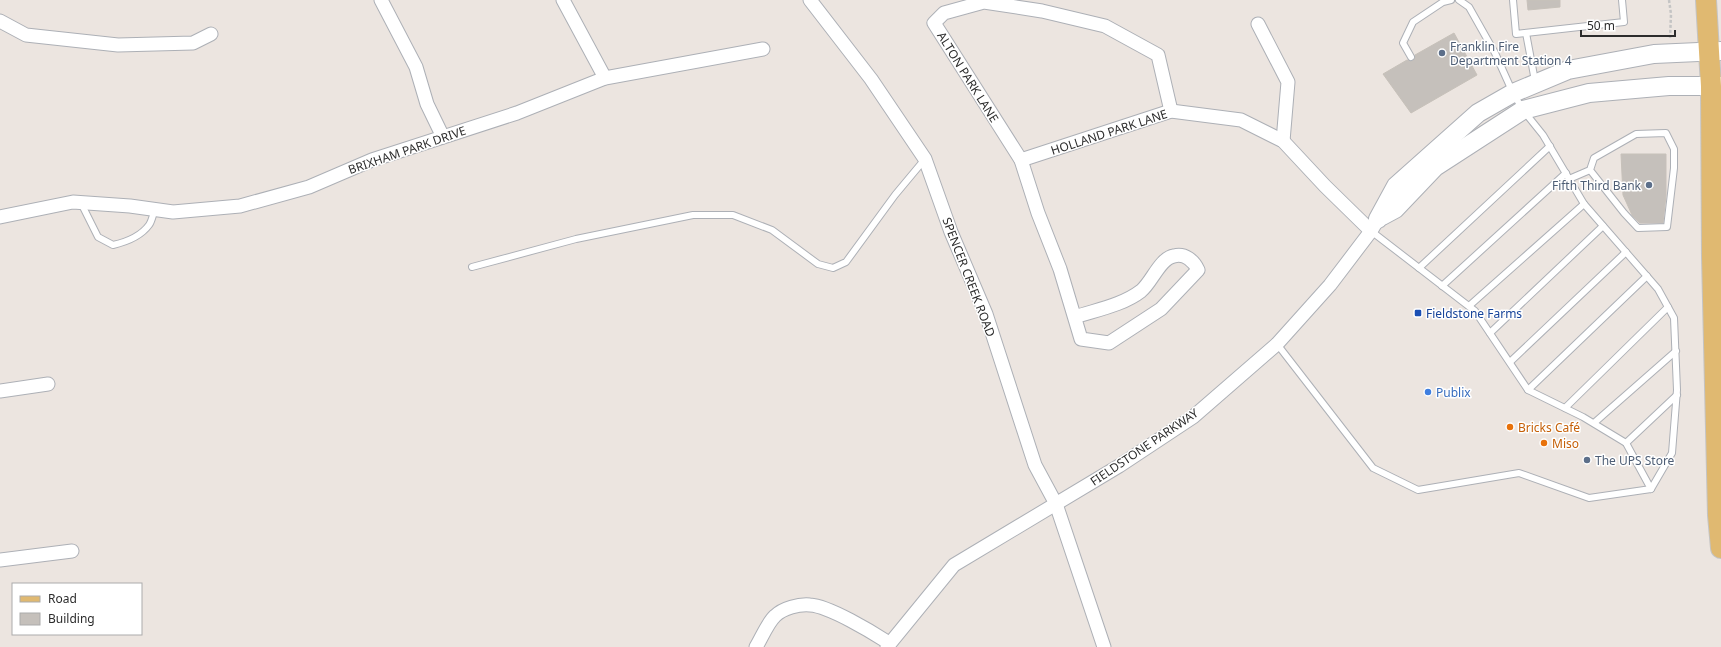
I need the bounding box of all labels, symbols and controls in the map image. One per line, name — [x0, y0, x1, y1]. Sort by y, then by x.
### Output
scale bar — [1581, 12, 1675, 38]
text: 50 m — [1587, 17, 1615, 34]
street label: ALTON PARK LANE — [933, 28, 1003, 126]
place label: Franklin Fire Department Station 4 — [1450, 38, 1572, 69]
marker: Franklin Fire Department Station 4 — [1437, 48, 1447, 58]
street label: HOLLAND PARK LANE — [1049, 105, 1169, 159]
street label: BRIXHAM PARK DRIVE — [346, 122, 468, 178]
place label: Fifth Third Bank — [1552, 177, 1642, 194]
marker: Fifth Third Bank — [1644, 180, 1654, 190]
street label: SPENCER CREEK ROAD — [938, 215, 1000, 339]
place label: Fieldstone Farms — [1426, 305, 1522, 322]
marker: Fieldstone Farms — [1413, 308, 1423, 318]
place label: Publix — [1436, 384, 1471, 401]
marker: Publix — [1423, 387, 1433, 397]
street label: FIELDSTONE PARKWAY — [1087, 404, 1202, 490]
place label: Bricks Café — [1518, 419, 1580, 436]
marker: Bricks Café — [1505, 422, 1515, 432]
place label: Miso — [1552, 435, 1579, 452]
marker: Miso — [1539, 438, 1549, 448]
place label: The UPS Store — [1595, 452, 1675, 469]
marker: The UPS Store — [1582, 455, 1592, 465]
legend — [12, 583, 142, 635]
text: Road — [48, 590, 77, 607]
text: Building — [48, 610, 95, 627]

